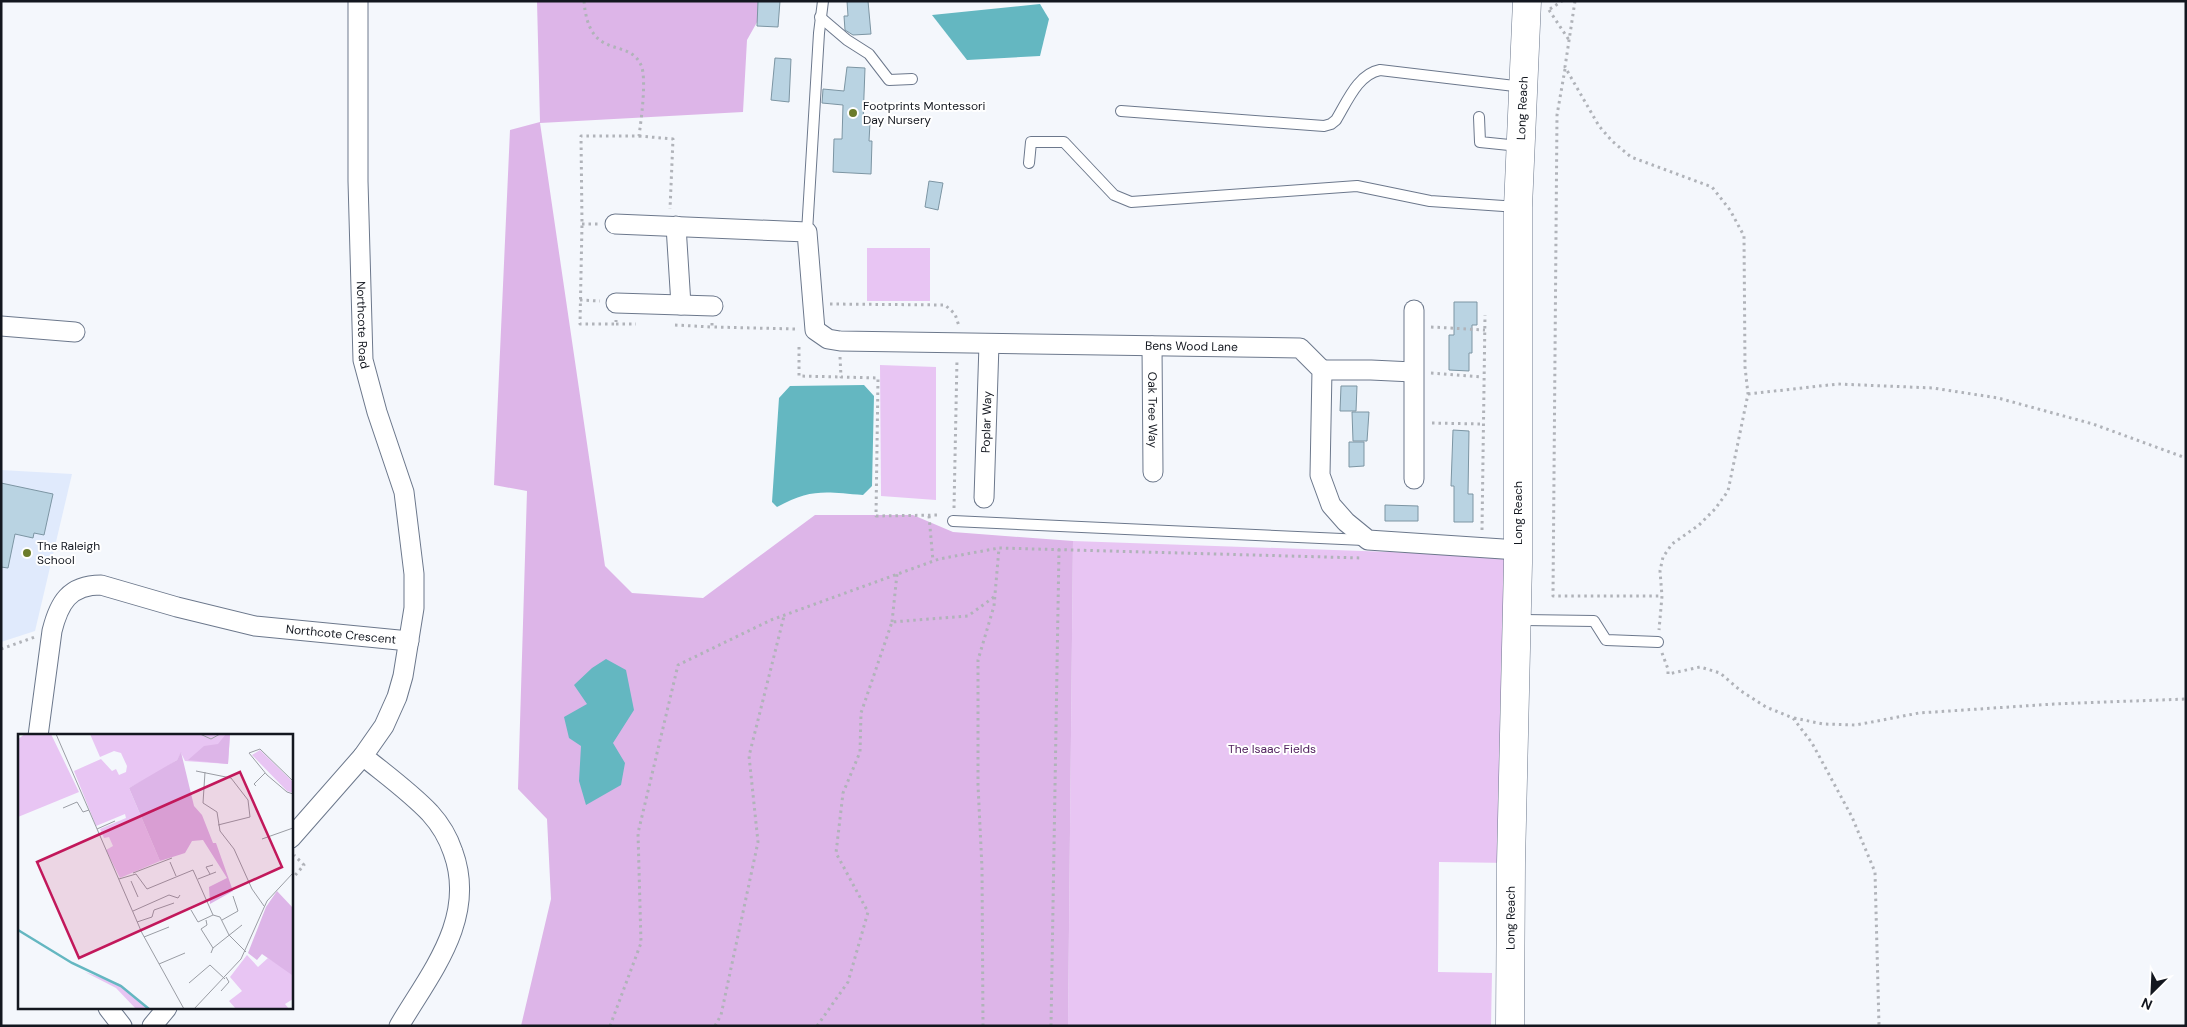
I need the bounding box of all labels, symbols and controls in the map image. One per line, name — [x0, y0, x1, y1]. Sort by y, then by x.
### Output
street label: Long Reach — [1513, 76, 1532, 140]
place label: Footprints Montessori Day Nursery — [863, 98, 986, 128]
marker: Footprints Montessori Day Nursery — [847, 107, 859, 119]
street label: Northcote Road — [353, 281, 373, 371]
street label: Bens Wood Lane — [1145, 338, 1238, 355]
street label: Oak Tree Way — [1144, 372, 1161, 449]
street label: Poplar Way — [977, 390, 995, 453]
street label: Long Reach — [1510, 481, 1526, 545]
place label: The Raleigh School — [37, 538, 100, 568]
marker: The Raleigh School — [21, 547, 33, 559]
street label: Northcote Crescent — [285, 621, 397, 648]
inset map — [18, 734, 292, 1010]
park label: The Isaac Fields — [1228, 741, 1316, 757]
street label: Long Reach — [1502, 886, 1519, 950]
north arrow — [2127, 967, 2177, 1017]
text: N — [2138, 994, 2155, 1014]

